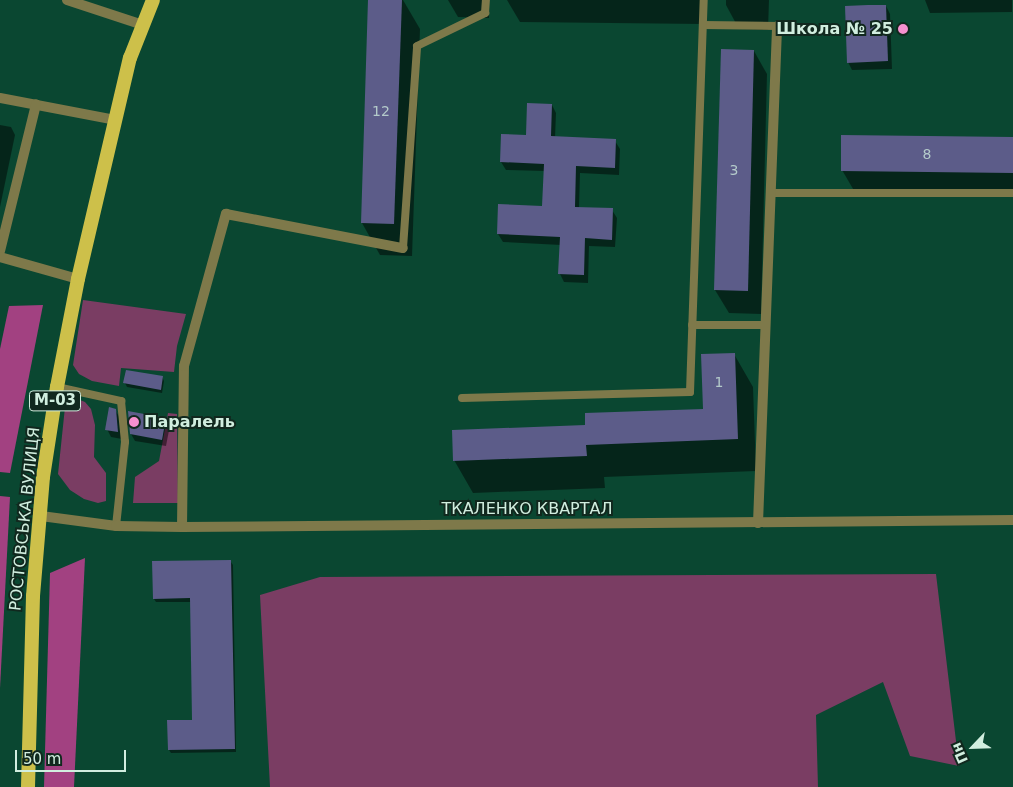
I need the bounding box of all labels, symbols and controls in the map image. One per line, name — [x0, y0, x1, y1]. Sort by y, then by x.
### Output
place label: Школа № 25 — [776, 19, 893, 39]
marker: Школа № 25 — [897, 23, 909, 35]
house number: 12 — [372, 103, 390, 119]
house number: 8 — [923, 146, 931, 162]
house number: 3 — [730, 162, 738, 178]
house number: 1 — [715, 374, 723, 390]
road number: М-03 — [29, 388, 81, 414]
place label: Паралель — [144, 412, 235, 432]
marker: Паралель — [128, 416, 140, 428]
street label: РОСТОВСЬКА ВУЛИЦЯ — [6, 426, 44, 612]
street label: ТКАЛЕНКО КВАРТАЛ — [442, 499, 612, 519]
north arrow — [948, 722, 998, 772]
scale bar — [18, 740, 129, 772]
text: Пн — [948, 740, 971, 766]
text: 50 m — [23, 750, 61, 768]

